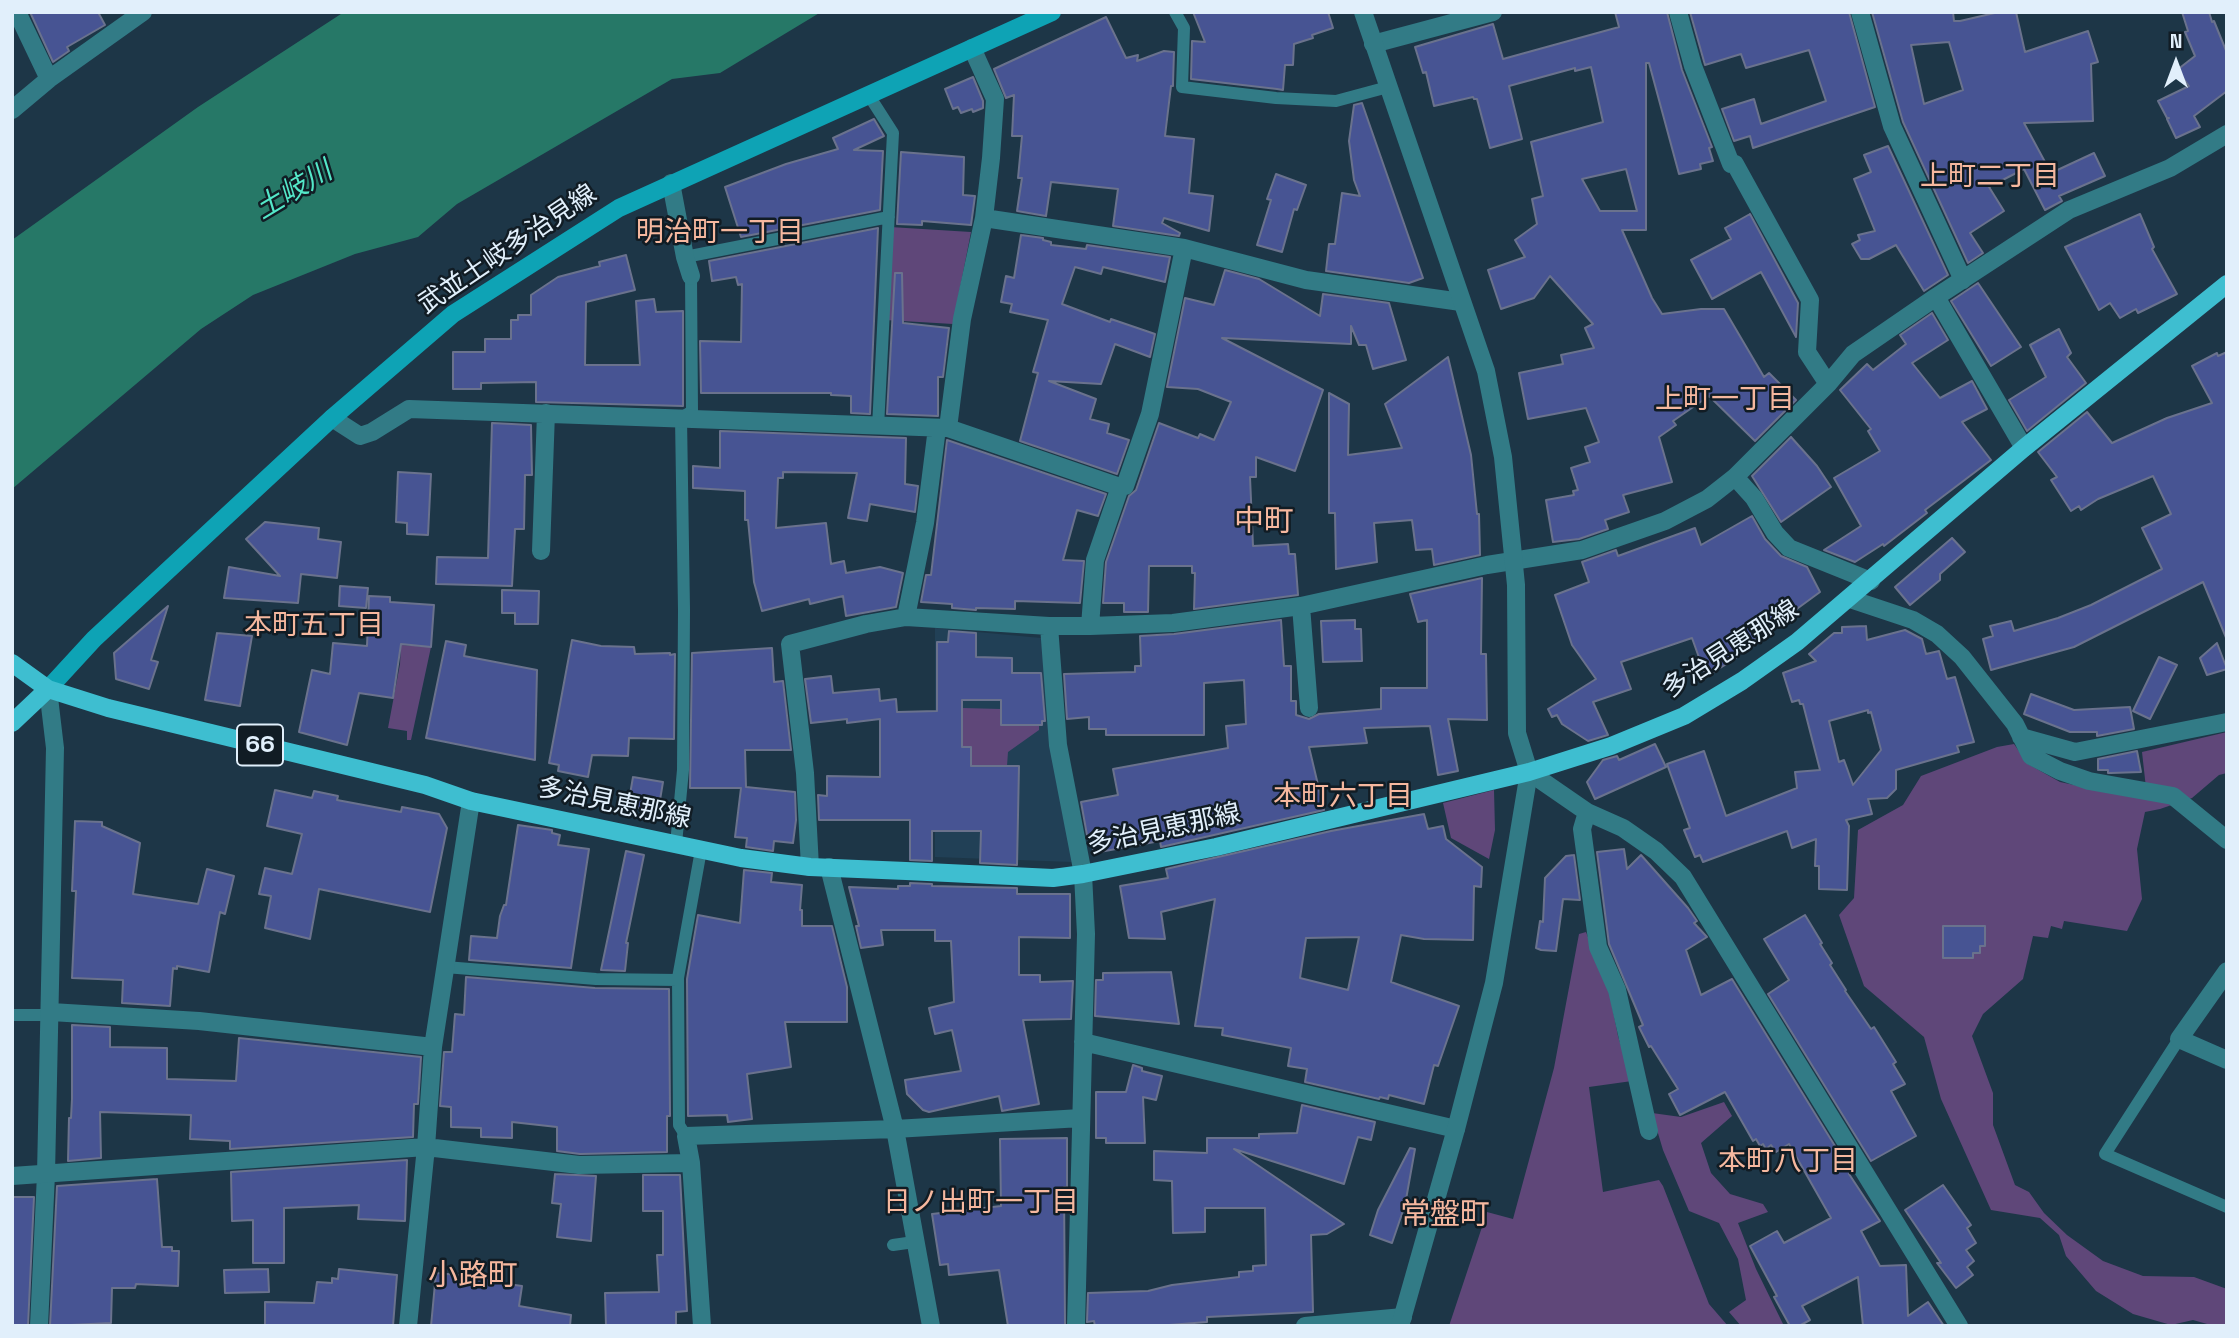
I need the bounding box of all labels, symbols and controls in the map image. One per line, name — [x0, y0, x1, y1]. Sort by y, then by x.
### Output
north arrow — [2141, 28, 2211, 98]
text: N — [2170, 29, 2182, 54]
water label: 土岐川 — [249, 155, 339, 227]
district label: 上町二丁目 — [1920, 160, 2060, 194]
street label: 武並土岐多治見線 — [413, 179, 603, 321]
district label: 明治町一丁目 — [636, 216, 804, 250]
district label: 上町一丁目 — [1655, 383, 1795, 417]
district label: 中町 — [1234, 505, 1294, 541]
street label: 多治見恵那線 — [1657, 594, 1805, 706]
district label: 本町五丁目 — [244, 609, 384, 643]
road number: 66 — [237, 724, 283, 766]
street label: 多治見恵那線 — [534, 773, 694, 835]
district label: 本町六丁目 — [1273, 780, 1413, 814]
street label: 多治見恵那線 — [1084, 799, 1244, 861]
district label: 本町八丁目 — [1718, 1145, 1858, 1179]
district label: 日ノ出町一丁目 — [883, 1186, 1079, 1220]
district label: 常盤町 — [1400, 1198, 1490, 1234]
district label: 小路町 — [428, 1259, 518, 1295]

